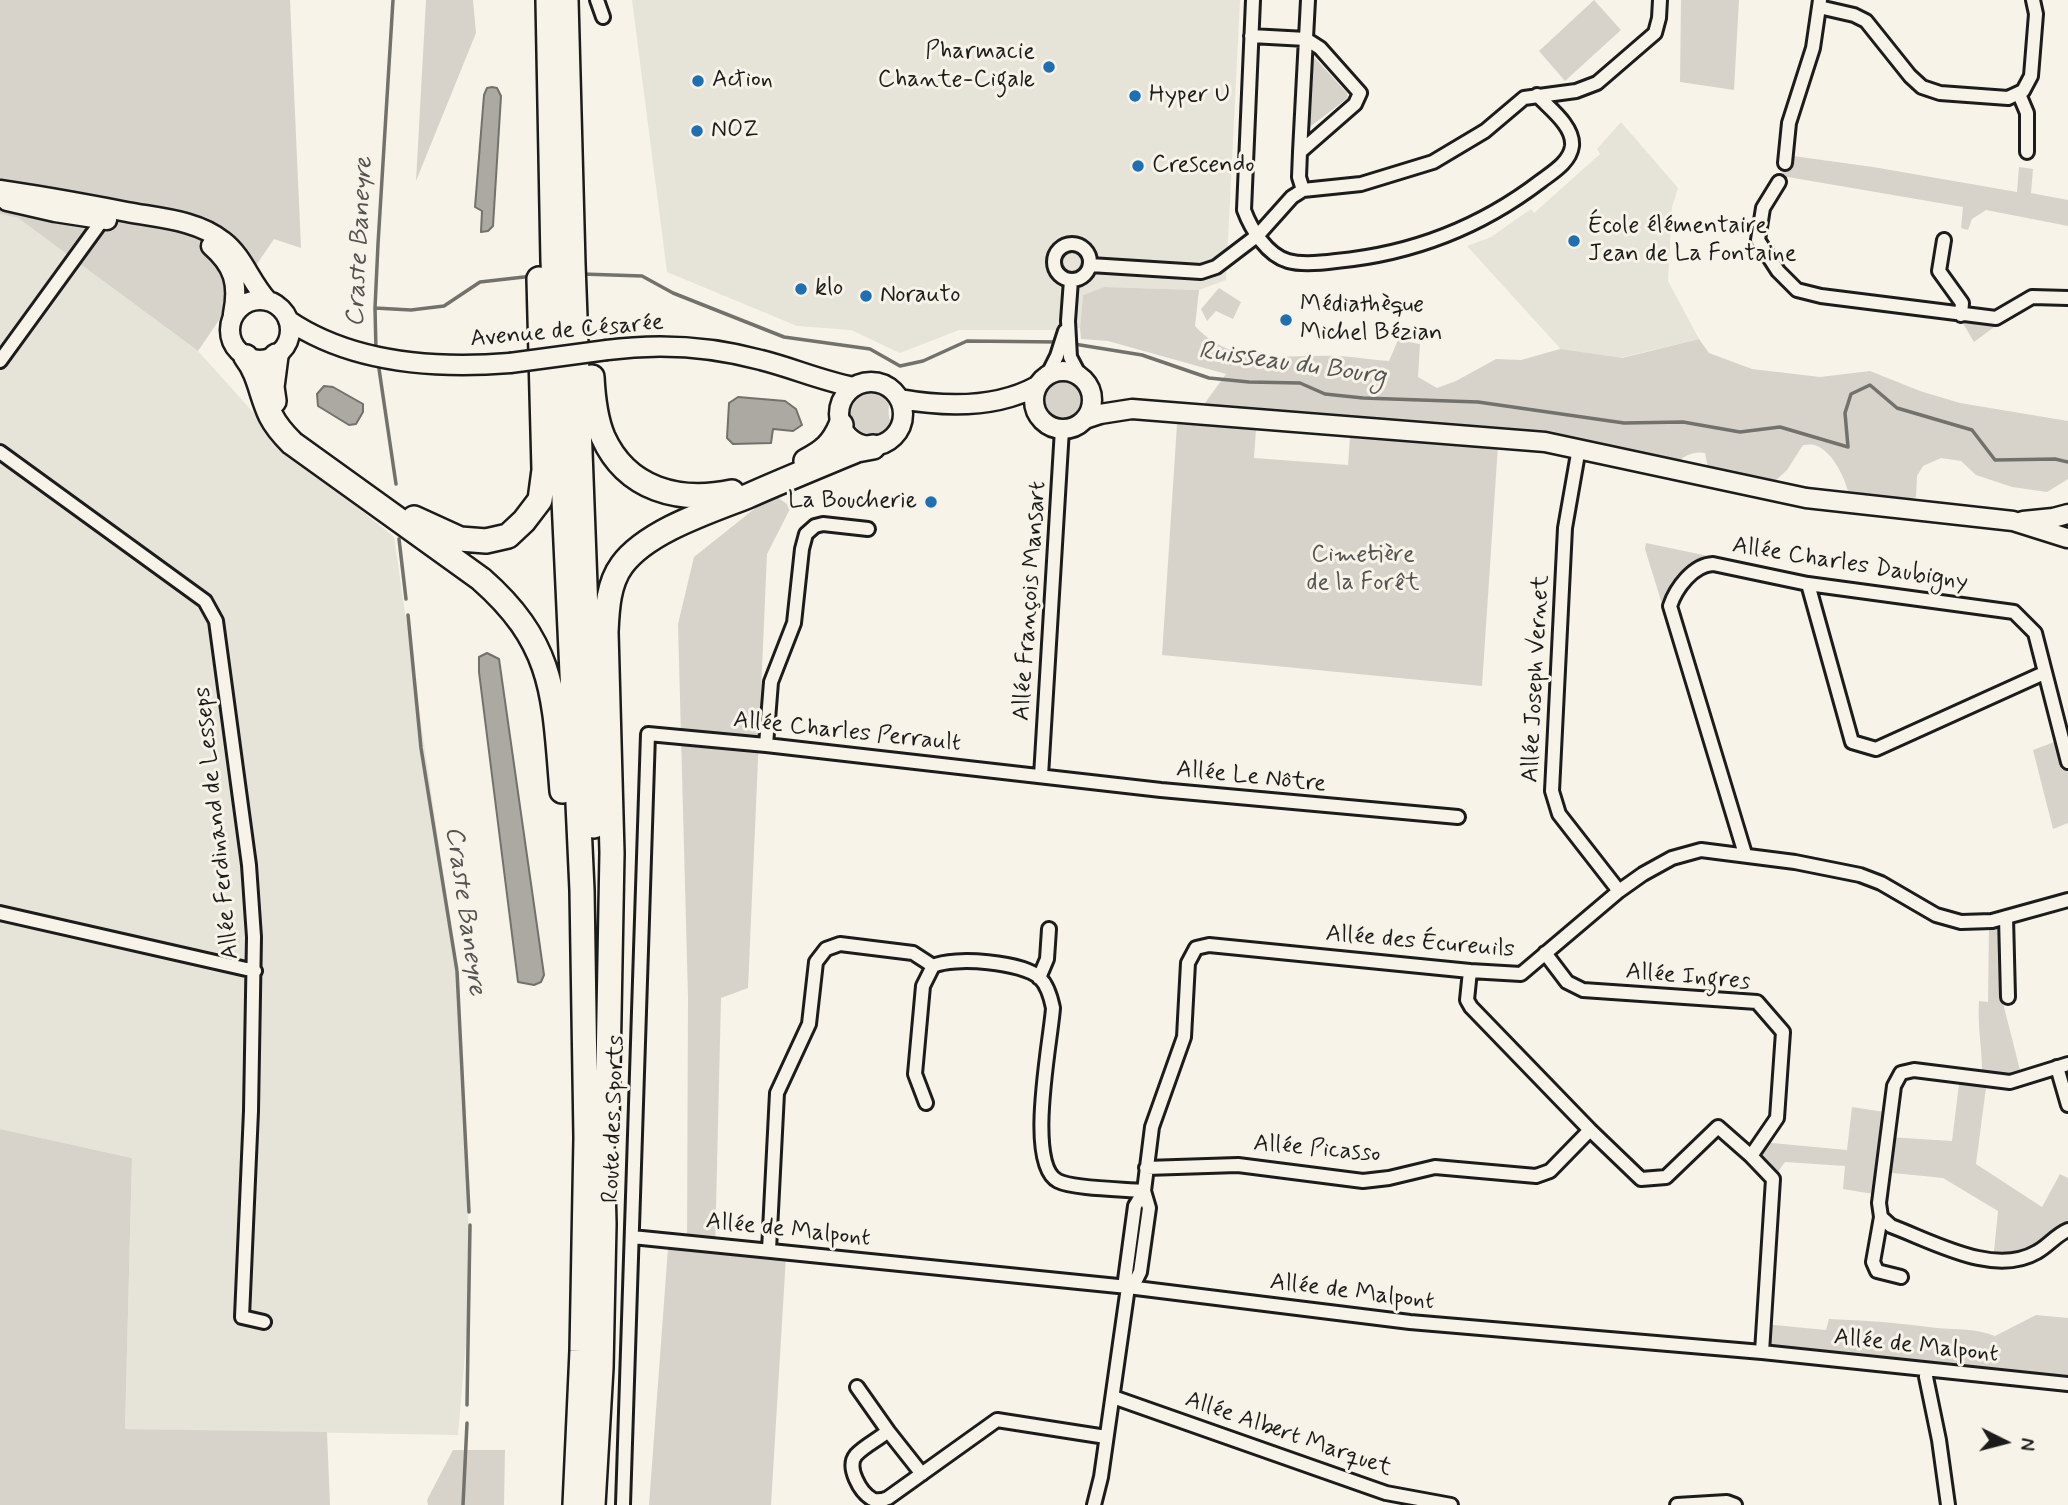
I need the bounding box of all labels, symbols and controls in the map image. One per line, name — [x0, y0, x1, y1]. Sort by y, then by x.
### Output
place label: Pharmacie Chante-Cigale — [878, 39, 1035, 95]
marker: Pharmacie Chante-Cigale — [1041, 59, 1057, 75]
place label: Action — [712, 67, 773, 95]
marker: Action — [690, 73, 706, 89]
place label: Hyper U — [1149, 82, 1230, 110]
marker: Hyper U — [1127, 88, 1143, 104]
place label: NOZ — [711, 117, 758, 145]
marker: NOZ — [689, 123, 705, 139]
place label: Crescendo — [1152, 152, 1255, 180]
water label: Craste Baneyre — [341, 156, 381, 328]
marker: Crescendo — [1130, 158, 1146, 174]
place label: École élémentaire Jean de La Fontaine — [1588, 213, 1796, 269]
marker: École élémentaire Jean de La Fontaine — [1566, 233, 1582, 249]
place label: klo — [815, 275, 843, 303]
marker: klo — [793, 281, 809, 297]
place label: Norauto — [880, 282, 960, 310]
marker: Norauto — [858, 288, 874, 304]
place label: Médiathèque Michel Bézian — [1300, 292, 1443, 348]
street label: Avenue de Césarée — [469, 309, 665, 355]
marker: Médiathèque Michel Bézian — [1278, 312, 1294, 328]
water label: Ruisseau du Bourg — [1196, 336, 1388, 394]
street label: Allée François Mansart — [1008, 480, 1054, 722]
place label: La Boucherie — [788, 488, 917, 516]
marker: La Boucherie — [923, 494, 939, 510]
street label: Allée Charles Daubigny — [1730, 532, 1970, 598]
park label: Cimetière de la Forêt — [1306, 542, 1420, 598]
street label: Allée Joseph Vernet — [1517, 574, 1557, 784]
street label: Allée Ferdinand de Lesseps — [189, 685, 247, 961]
street label: Allée Charles Perrault — [732, 707, 962, 759]
street label: Allée Le Nôtre — [1175, 756, 1327, 800]
water label: Craste Baneyre — [437, 825, 491, 997]
street label: Allée des Écureuils — [1324, 920, 1516, 966]
street label: Allée Ingres — [1624, 958, 1752, 998]
street label: Route des Sports — [598, 1034, 632, 1204]
street label: Allée Picasso — [1252, 1130, 1382, 1170]
street label: Allée de Malpont — [704, 1208, 872, 1254]
street label: Allée de Malpont — [1268, 1269, 1436, 1317]
street label: Allée de Malpont — [1832, 1324, 2000, 1370]
street label: Allée Albert Marquet — [1181, 1386, 1395, 1484]
north arrow — [1970, 1407, 2040, 1477]
text: N — [2013, 1437, 2039, 1452]

